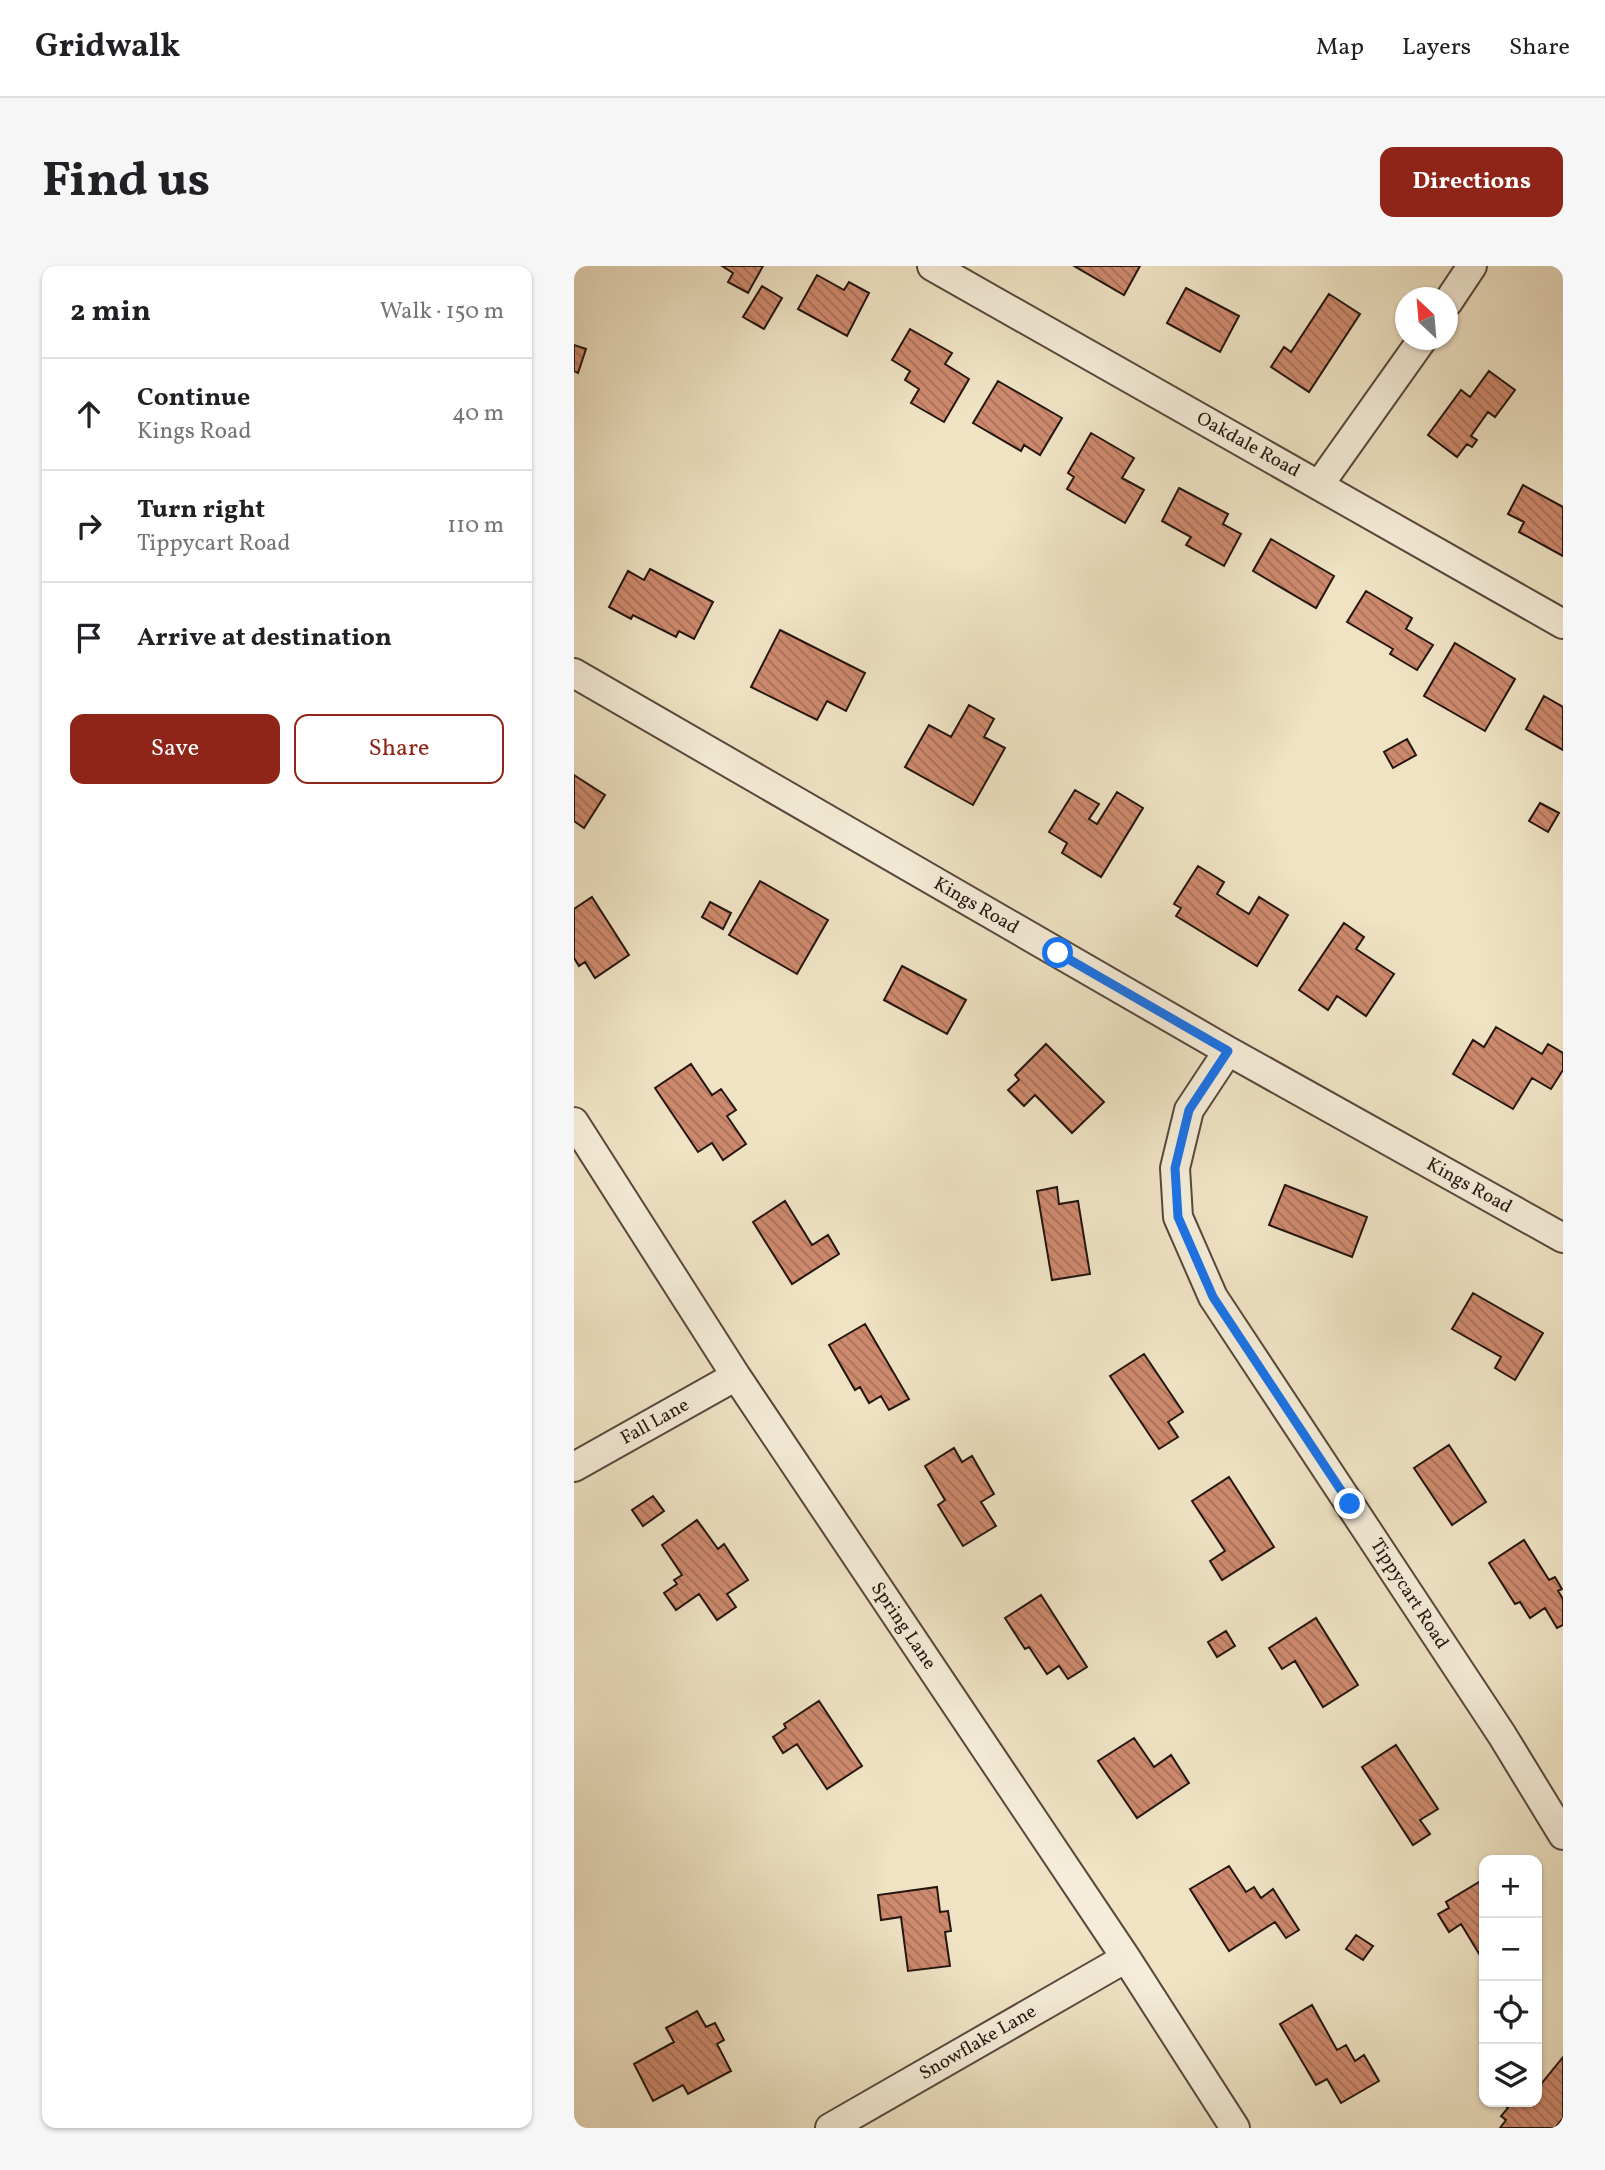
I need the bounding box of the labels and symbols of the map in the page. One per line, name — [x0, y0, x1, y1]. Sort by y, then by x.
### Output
north arrow — [1395, 287, 1458, 350]
street label: Oakdale Road — [1191, 406, 1305, 484]
street label: Kings Road — [929, 871, 1023, 941]
route start — [1042, 937, 1073, 968]
street label: Kings Road — [1421, 1152, 1517, 1220]
street label: Fall Lane — [616, 1392, 694, 1452]
route end — [1334, 1488, 1365, 1519]
street label: Tippycart Road — [1364, 1534, 1454, 1654]
street label: Spring Lane — [864, 1577, 942, 1675]
street label: Snowflake Lane — [915, 1999, 1041, 2087]

